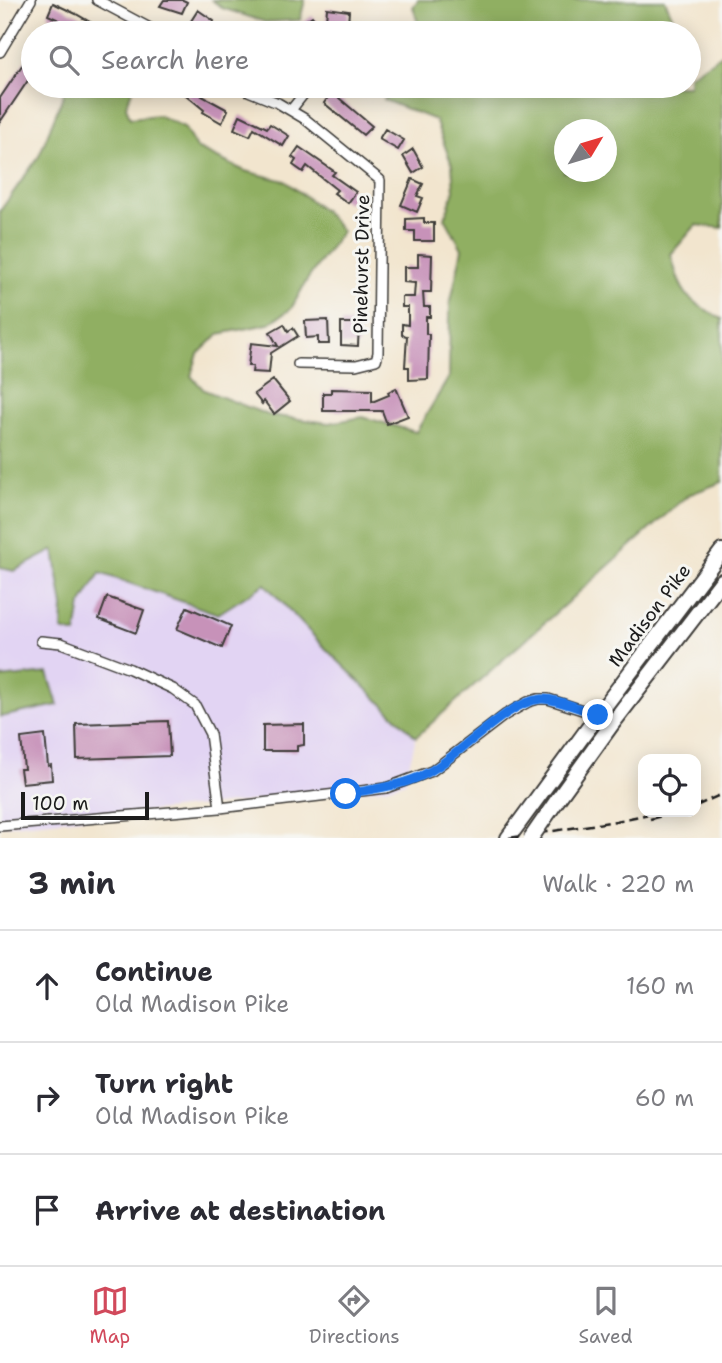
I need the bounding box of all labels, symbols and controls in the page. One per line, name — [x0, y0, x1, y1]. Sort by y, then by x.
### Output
search box — [21, 21, 701, 98]
icon: search — [45, 41, 83, 79]
text: Search here — [101, 42, 250, 77]
north arrow — [554, 119, 617, 182]
street label: Pinehurst Drive — [348, 194, 375, 334]
street label: Madison Pike — [603, 559, 696, 672]
route end — [582, 699, 613, 730]
map controls — [638, 754, 701, 817]
button: locate — [638, 754, 701, 817]
route start — [330, 778, 361, 809]
scale bar — [21, 789, 149, 821]
text: 100 m — [32, 791, 89, 816]
text: 3 min — [28, 863, 115, 904]
text: Walk · 220 m — [542, 869, 694, 899]
text: Continue — [95, 954, 213, 989]
icon: ahead — [28, 967, 66, 1005]
text: 160 m — [626, 971, 694, 1001]
text: Old Madison Pike — [95, 989, 289, 1019]
text: Turn right — [95, 1066, 233, 1101]
icon: right — [28, 1079, 66, 1117]
text: 60 m — [635, 1083, 694, 1113]
text: Old Madison Pike — [95, 1101, 289, 1131]
icon: arrive — [28, 1191, 66, 1229]
text: Arrive at destination — [95, 1193, 385, 1228]
tab: Map — [89, 1282, 130, 1349]
tab: Directions — [309, 1282, 400, 1349]
tab: Saved — [579, 1282, 633, 1349]

